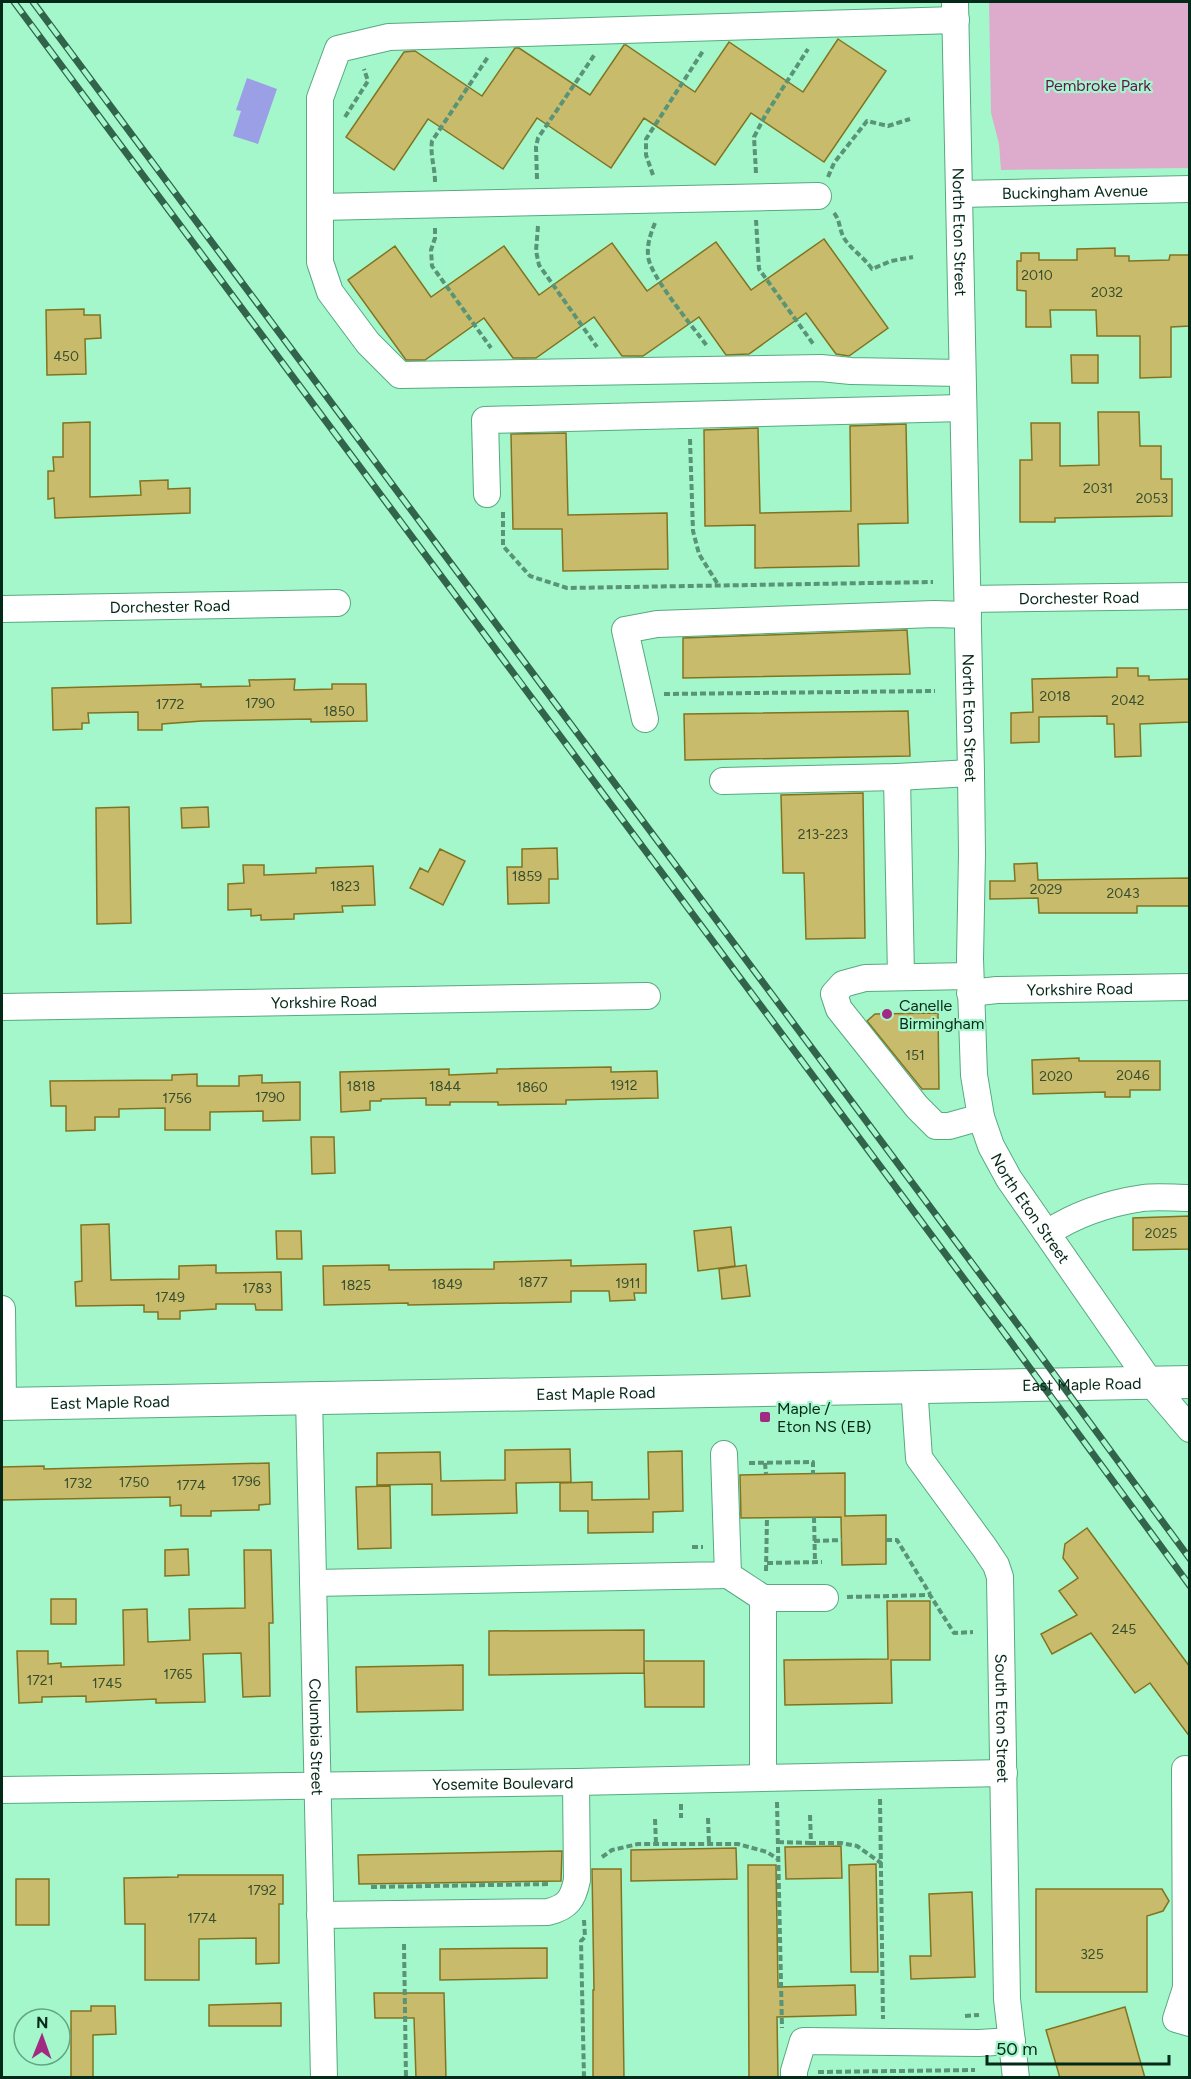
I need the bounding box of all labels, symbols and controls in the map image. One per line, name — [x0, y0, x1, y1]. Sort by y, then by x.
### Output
park label: Pembroke Park — [1045, 76, 1151, 95]
street label: North Eton Street — [949, 167, 971, 296]
street label: Buckingham Avenue — [1002, 180, 1148, 203]
house number: 2010 — [1021, 267, 1053, 284]
house number: 2032 — [1091, 284, 1123, 301]
house number: 450 — [53, 348, 79, 365]
house number: 2031 — [1083, 480, 1113, 497]
house number: 2053 — [1136, 490, 1168, 507]
street label: Dorchester Road — [1019, 587, 1139, 608]
street label: Dorchester Road — [110, 595, 230, 617]
street label: North Eton Street — [959, 653, 981, 782]
house number: 2018 — [1039, 688, 1071, 705]
house number: 2042 — [1111, 692, 1145, 709]
house number: 1790 — [245, 695, 275, 712]
house number: 1772 — [156, 696, 184, 713]
house number: 1850 — [323, 703, 355, 720]
house number: 213-223 — [798, 826, 848, 843]
house number: 1859 — [512, 868, 542, 885]
house number: 1823 — [330, 878, 360, 895]
house number: 2029 — [1030, 881, 1062, 898]
house number: 2043 — [1106, 885, 1140, 902]
street label: Yorkshire Road — [1027, 978, 1133, 999]
street label: Yorkshire Road — [271, 991, 377, 1012]
place label: Canelle Birmingham — [899, 996, 984, 1033]
marker: Canelle Birmingham — [880, 1007, 894, 1021]
house number: 151 — [905, 1047, 925, 1064]
house number: 2046 — [1116, 1067, 1150, 1084]
house number: 2020 — [1039, 1068, 1073, 1085]
house number: 1912 — [610, 1077, 638, 1094]
house number: 1818 — [347, 1078, 375, 1095]
house number: 1844 — [429, 1078, 461, 1095]
house number: 1860 — [516, 1079, 548, 1096]
house number: 1790 — [255, 1089, 285, 1106]
house number: 1756 — [162, 1090, 192, 1107]
street label: North Eton Street — [987, 1150, 1074, 1267]
house number: 2025 — [1145, 1225, 1177, 1242]
house number: 1877 — [518, 1274, 548, 1291]
house number: 1911 — [615, 1275, 641, 1292]
house number: 1849 — [432, 1276, 463, 1293]
house number: 1825 — [341, 1277, 371, 1294]
house number: 1783 — [242, 1280, 272, 1297]
house number: 1749 — [155, 1289, 185, 1306]
street label: East Maple Road — [1022, 1373, 1142, 1395]
street label: East Maple Road — [536, 1382, 656, 1404]
street label: East Maple Road — [50, 1391, 170, 1413]
place label: Maple / Eton NS (EB) — [777, 1399, 871, 1436]
marker: Maple / Eton NS (EB) — [758, 1410, 772, 1424]
house number: 1796 — [231, 1473, 261, 1490]
house number: 1750 — [119, 1474, 149, 1491]
house number: 1732 — [64, 1475, 92, 1492]
house number: 1774 — [176, 1477, 206, 1494]
house number: 245 — [1112, 1621, 1136, 1638]
street label: South Eton Street — [992, 1653, 1013, 1783]
house number: 1765 — [163, 1666, 193, 1683]
house number: 1721 — [27, 1672, 53, 1689]
house number: 1745 — [92, 1675, 122, 1692]
street label: Columbia Street — [306, 1678, 327, 1796]
street label: Yosemite Boulevard — [432, 1773, 574, 1794]
house number: 1792 — [247, 1882, 277, 1899]
house number: 1774 — [187, 1910, 217, 1927]
house number: 325 — [1080, 1946, 1104, 1963]
north arrow — [12, 2007, 72, 2067]
text: N — [36, 2013, 49, 2032]
scale bar — [987, 2028, 1168, 2066]
text: 50 m — [996, 2038, 1038, 2060]

